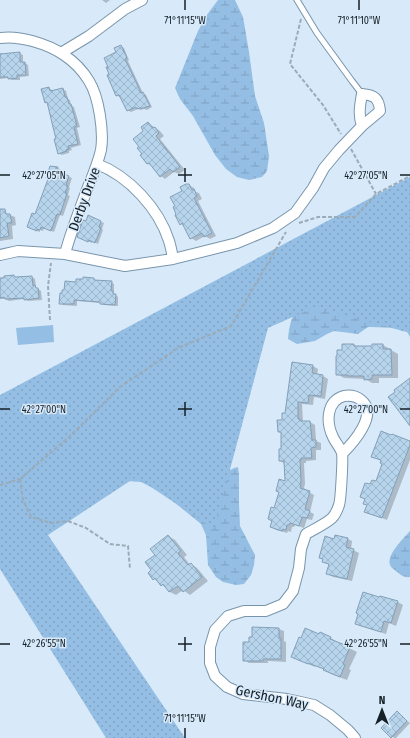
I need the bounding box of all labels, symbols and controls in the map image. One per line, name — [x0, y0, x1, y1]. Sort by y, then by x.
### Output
text: 71°11'15"W — [164, 15, 206, 27]
text: 71°11'10"W — [338, 15, 381, 27]
street label: Derby Drive — [65, 165, 104, 233]
text: 42°27'05"N — [22, 170, 66, 182]
text: 42°27'05"N — [344, 170, 388, 182]
text: 42°27'00"N — [22, 404, 66, 416]
text: 42°27'00"N — [344, 404, 388, 416]
text: 42°26'55"N — [22, 638, 66, 650]
text: 42°26'55"N — [344, 638, 388, 650]
street label: Gershon Way — [234, 681, 311, 714]
north arrow — [362, 690, 402, 730]
text: N — [379, 694, 385, 707]
text: 71°11'15"W — [164, 713, 206, 725]

